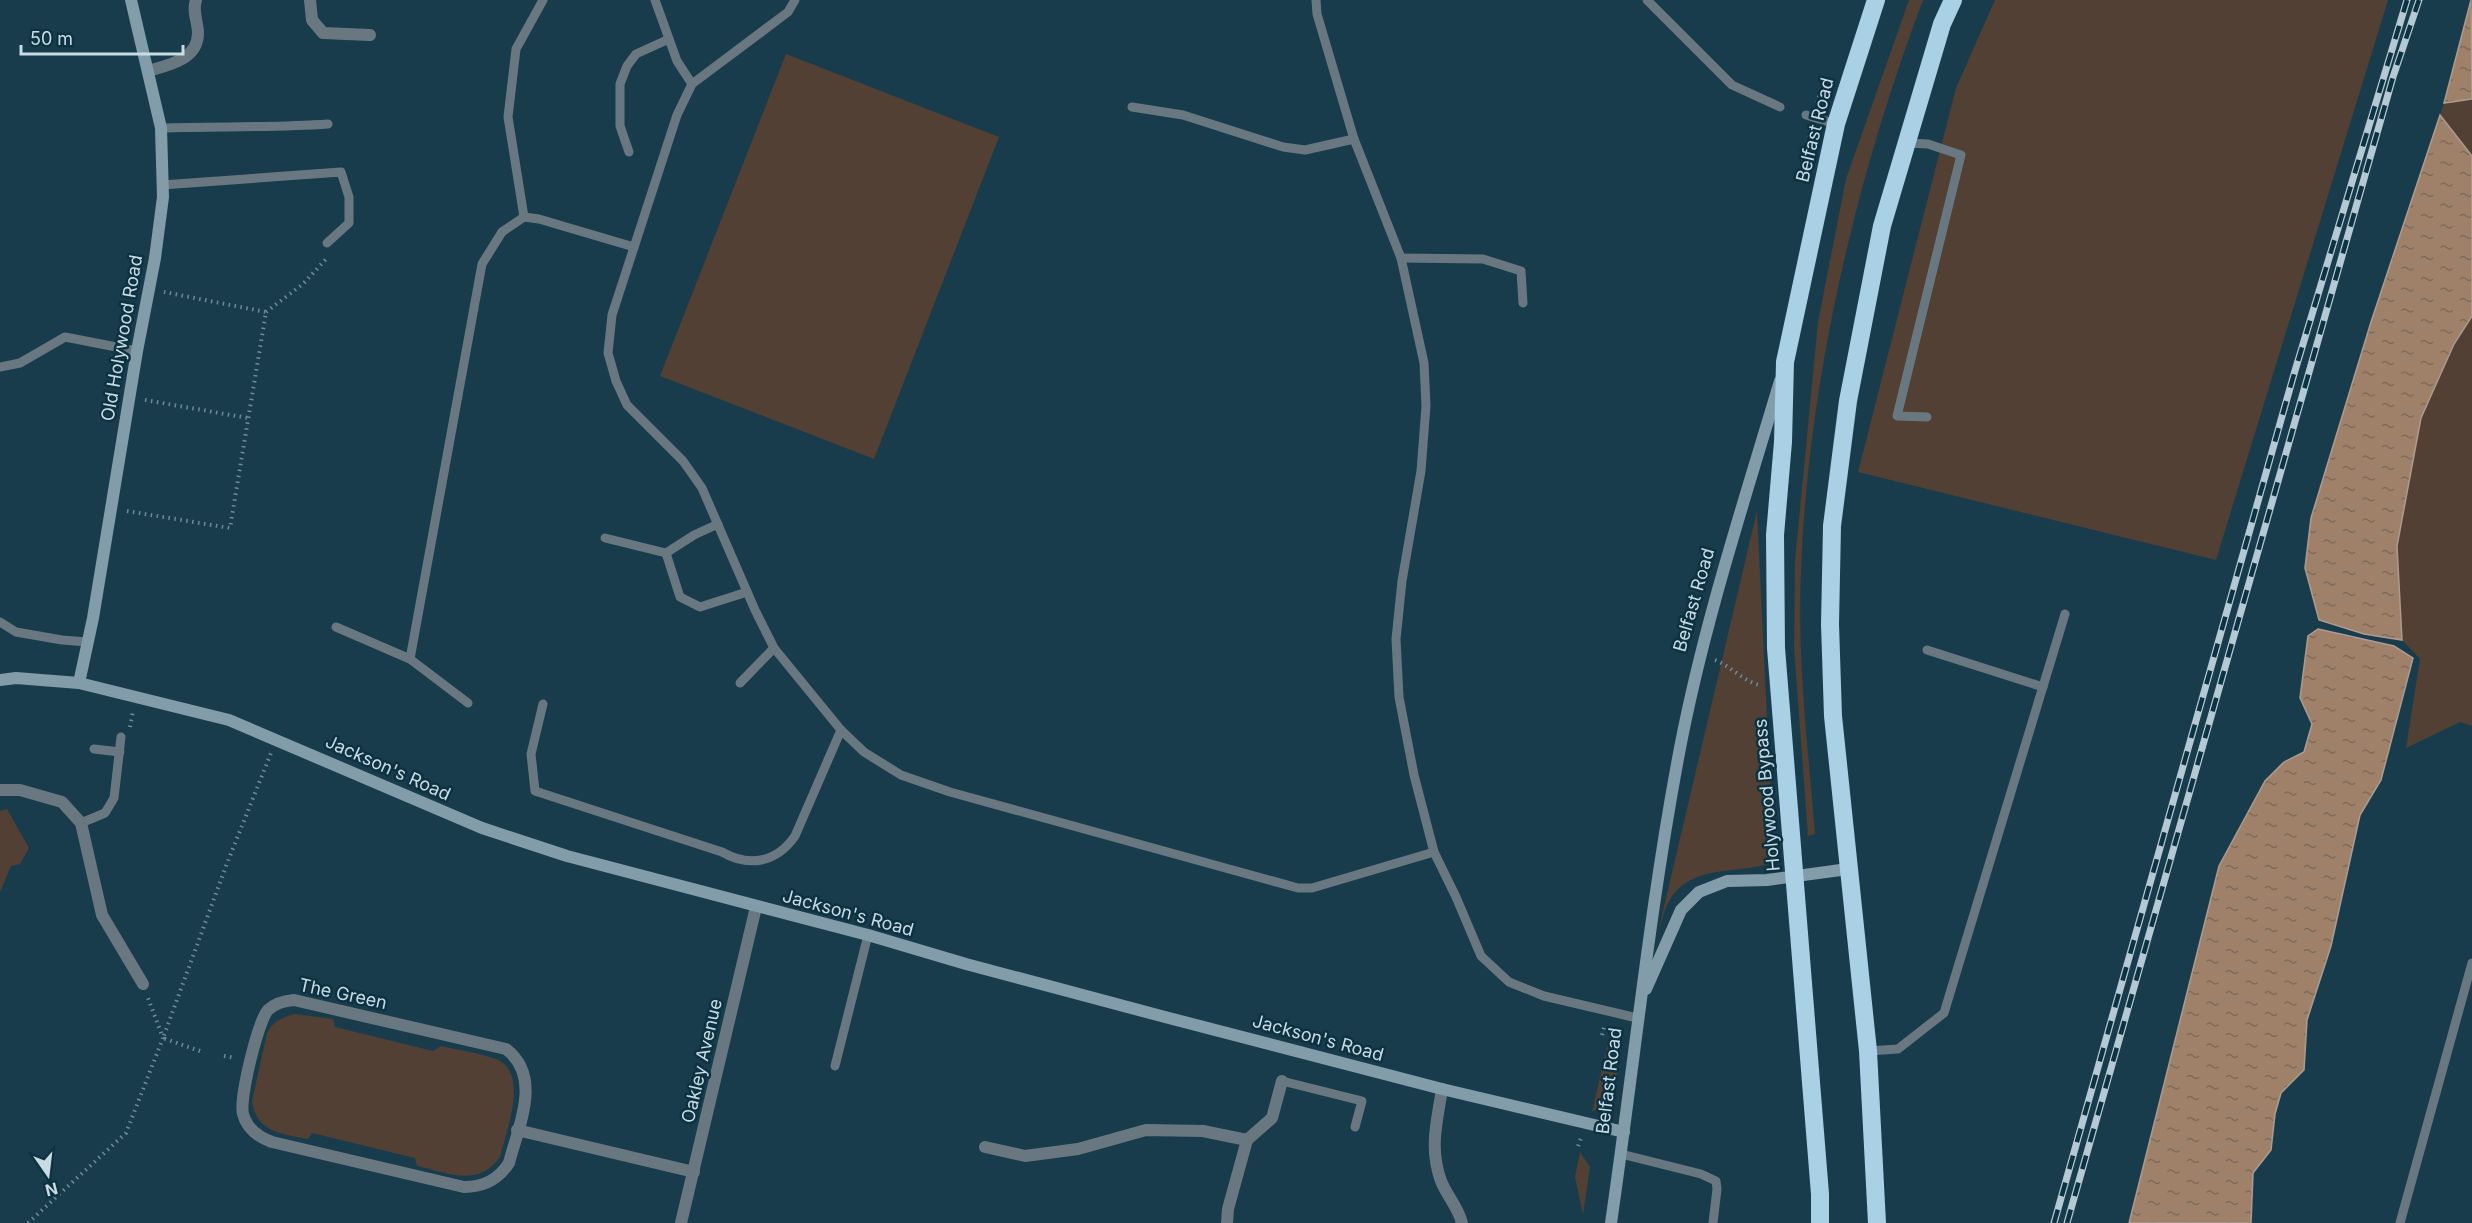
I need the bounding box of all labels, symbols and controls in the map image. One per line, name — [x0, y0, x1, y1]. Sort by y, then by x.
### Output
scale bar — [21, 18, 183, 56]
text: 50 m — [30, 28, 73, 49]
street label: Belfast Road — [1791, 75, 1838, 184]
street label: Old Holywood Road — [97, 253, 146, 423]
street label: Belfast Road — [1669, 546, 1718, 654]
street label: Holywood Bypass — [1749, 718, 1784, 872]
street label: Jackson's Road — [322, 731, 454, 805]
street label: Jackson's Road — [780, 885, 916, 940]
street label: The Green — [297, 974, 389, 1013]
street label: Oakley Avenue — [677, 997, 726, 1125]
street label: Jackson's Road — [1250, 1010, 1386, 1065]
street label: Belfast Road — [1592, 1027, 1625, 1135]
north arrow — [18, 1145, 78, 1205]
text: N — [43, 1178, 60, 1201]

